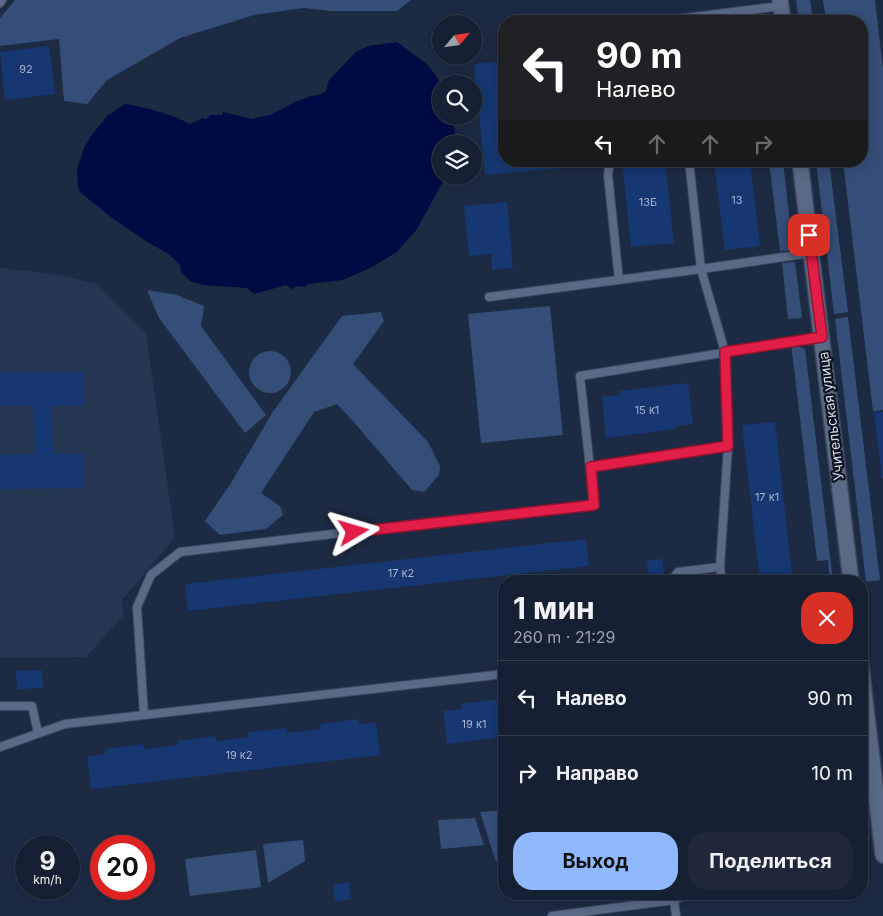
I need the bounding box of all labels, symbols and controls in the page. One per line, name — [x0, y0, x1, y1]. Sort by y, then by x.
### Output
north arrow — [432, 15, 482, 65]
map controls — [432, 15, 482, 185]
text: 90 m — [596, 34, 683, 76]
icon: left — [513, 35, 578, 100]
house number: 92 — [19, 62, 33, 76]
button: search — [432, 75, 482, 125]
text: Налево — [596, 76, 676, 102]
icon: left — [590, 130, 618, 158]
icon: ahead — [643, 130, 671, 158]
icon: ahead — [696, 130, 724, 158]
icon: right — [749, 130, 777, 158]
button: layers — [432, 135, 482, 185]
house number: 13 — [731, 193, 743, 207]
house number: 13Б — [639, 195, 657, 209]
pin — [788, 214, 830, 256]
icon: arrive — [795, 221, 823, 249]
street label: Учительская улица — [814, 351, 847, 481]
house number: 15 к1 — [635, 403, 659, 417]
house number: 17 к1 — [755, 490, 779, 504]
position arrow — [327, 505, 379, 557]
house number: 17 к2 — [388, 566, 414, 580]
text: 1 мин — [513, 590, 595, 626]
button: close — [801, 592, 853, 644]
text: 260 m · 21:29 — [513, 627, 615, 647]
icon: left — [513, 684, 541, 712]
text: Налево — [556, 687, 627, 710]
text: 90 m — [807, 687, 853, 710]
house number: 19 к1 — [462, 717, 486, 731]
house number: 19 к2 — [225, 748, 253, 762]
icon: right — [513, 759, 541, 787]
text: Направо — [556, 762, 639, 785]
text: 10 m — [811, 762, 853, 785]
button: Выход — [513, 832, 678, 890]
button: Поделиться — [688, 832, 853, 890]
speed limit sign: 20 — [90, 835, 155, 900]
text: 9 — [39, 846, 56, 876]
text: km/h — [33, 872, 62, 887]

